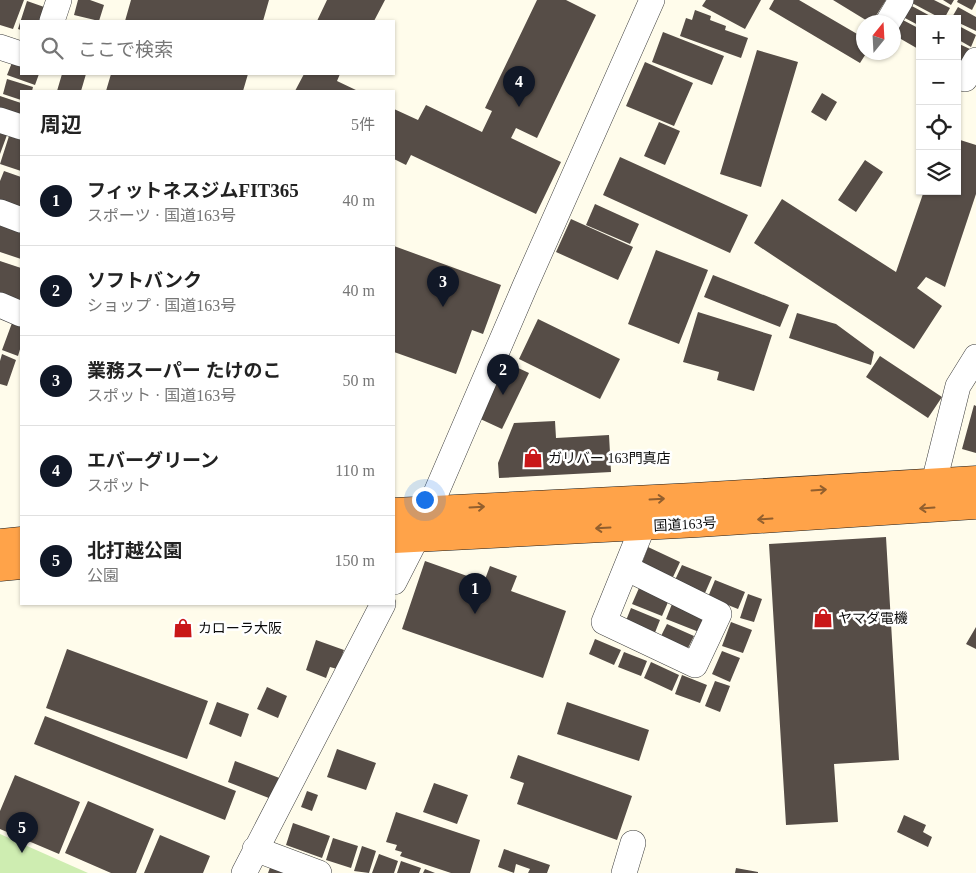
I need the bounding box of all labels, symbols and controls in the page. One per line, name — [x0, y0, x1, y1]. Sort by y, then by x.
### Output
north arrow — [856, 15, 901, 60]
map controls — [916, 15, 961, 195]
button: + — [916, 15, 961, 60]
search box — [20, 20, 395, 75]
icon: search — [38, 34, 66, 62]
text: ここで検索 — [78, 39, 173, 60]
button: − — [916, 60, 961, 105]
pin: 4 — [503, 66, 535, 107]
button: locate — [916, 105, 961, 150]
text: 周辺 — [40, 113, 82, 137]
text: 5件 — [351, 116, 375, 133]
button: layers — [916, 150, 961, 195]
text: フィットネスジムFIT365 — [87, 180, 299, 201]
text: 1 — [52, 192, 60, 209]
text: 40 m — [343, 192, 375, 209]
text: スポーツ · 国道163号 — [87, 207, 236, 224]
pin: 3 — [427, 266, 459, 307]
text: ソフトバンク — [87, 270, 202, 291]
text: 2 — [52, 282, 60, 299]
text: 40 m — [343, 282, 375, 299]
text: ショップ · 国道163号 — [87, 297, 236, 314]
pin: 2 — [487, 354, 519, 395]
text: 業務スーパー たけのこ — [87, 360, 282, 381]
text: 3 — [52, 372, 60, 389]
text: 50 m — [343, 372, 375, 389]
text: スポット · 国道163号 — [87, 387, 236, 404]
shop icon: ガリバー 163門真店 — [522, 447, 544, 469]
text: エバーグリーン — [87, 450, 219, 471]
place label: ガリバー 163門真店 — [548, 451, 671, 466]
text: 4 — [52, 462, 60, 479]
text: 110 m — [335, 462, 375, 479]
text: スポット — [87, 477, 151, 494]
one-way arrow — [811, 485, 827, 494]
your location — [412, 487, 438, 513]
one-way arrow — [649, 495, 665, 504]
one-way arrow — [469, 503, 485, 512]
one-way arrow — [920, 504, 936, 513]
one-way arrow — [757, 514, 773, 523]
street label: 国道163号 — [653, 515, 717, 534]
one-way arrow — [595, 523, 611, 532]
text: 北打越公園 — [87, 540, 182, 561]
text: 5 — [52, 552, 60, 569]
text: 150 m — [335, 552, 375, 569]
text: 公園 — [87, 567, 119, 584]
pin: 1 — [459, 573, 491, 614]
shop icon: ヤマダ電機 — [812, 607, 834, 629]
place label: ヤマダ電機 — [838, 610, 908, 626]
shop icon: カローラ大阪 — [172, 617, 194, 639]
place label: カローラ大阪 — [198, 621, 282, 636]
pin: 5 — [6, 812, 38, 853]

